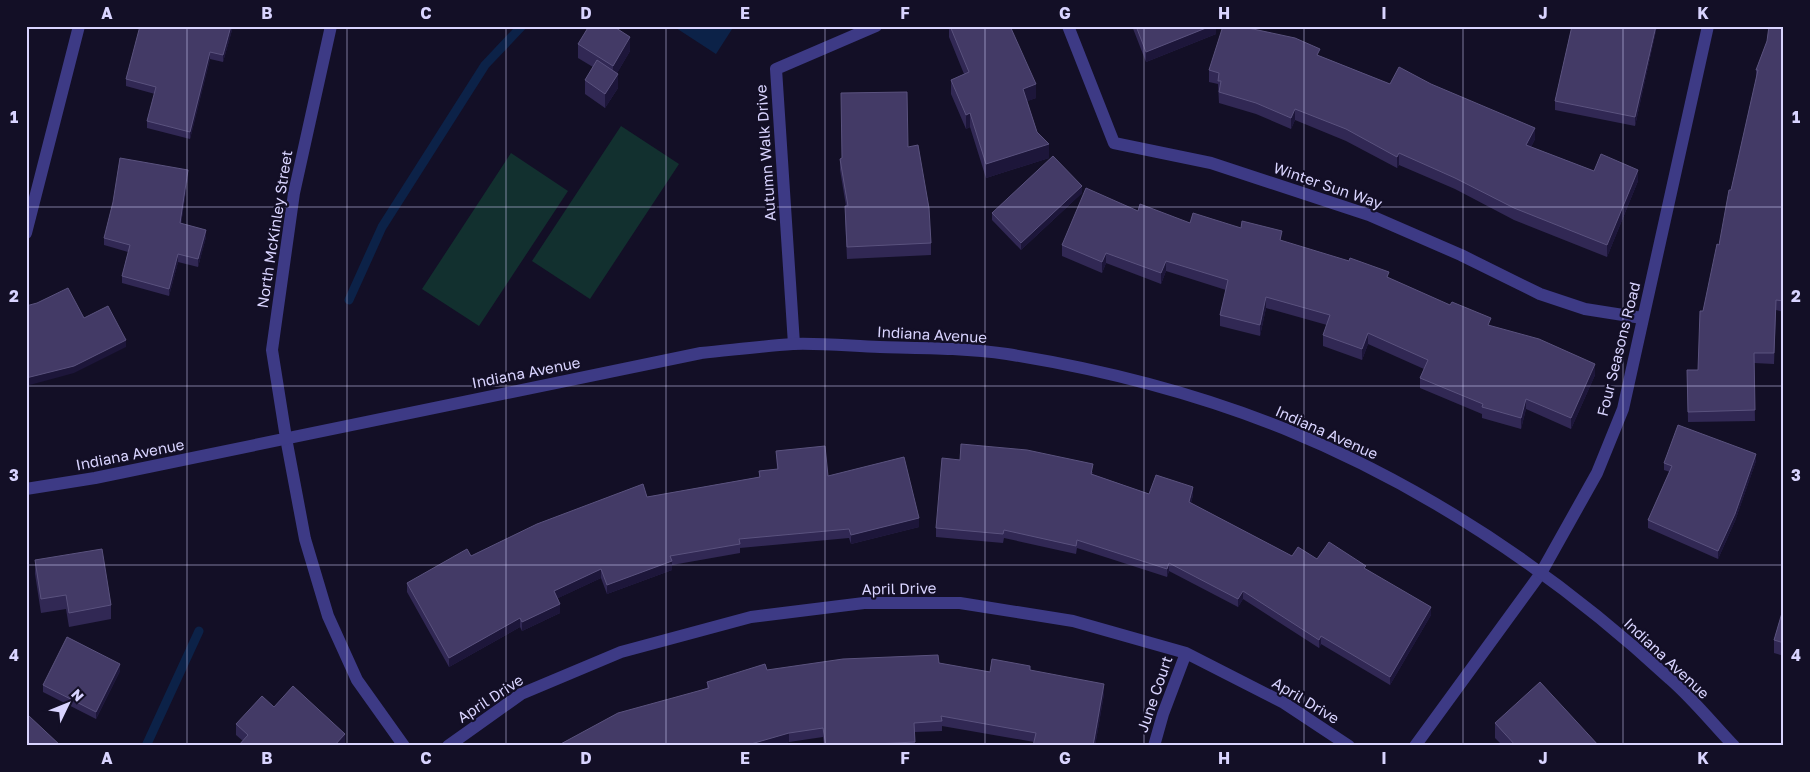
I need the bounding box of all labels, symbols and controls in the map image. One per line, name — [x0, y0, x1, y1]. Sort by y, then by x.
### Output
text: A — [101, 3, 113, 23]
text: B — [261, 3, 273, 23]
text: C — [420, 3, 432, 23]
text: D — [580, 3, 592, 23]
text: E — [740, 3, 750, 23]
text: F — [900, 3, 910, 23]
text: G — [1059, 3, 1071, 23]
text: H — [1218, 3, 1230, 23]
text: I — [1381, 3, 1387, 23]
text: J — [1538, 3, 1548, 23]
text: K — [1697, 3, 1709, 23]
street label: Autumn Walk Drive — [751, 84, 779, 222]
text: 1 — [10, 107, 18, 127]
text: 1 — [1792, 107, 1800, 127]
street label: North McKinley Street — [253, 149, 295, 309]
street label: Winter Sun Way — [1271, 158, 1385, 212]
street label: Four Seasons Road — [1593, 280, 1643, 418]
text: 2 — [9, 286, 19, 306]
text: 2 — [1791, 286, 1801, 306]
street label: Indiana Avenue — [877, 322, 988, 346]
street label: Indiana Avenue — [470, 353, 582, 391]
street label: Indiana Avenue — [1273, 401, 1381, 463]
street label: Indiana Avenue — [74, 435, 186, 473]
text: 3 — [9, 465, 19, 485]
text: 3 — [1791, 465, 1801, 485]
street label: April Drive — [861, 578, 937, 598]
street label: Indiana Avenue — [1621, 614, 1714, 702]
text: 4 — [9, 645, 19, 665]
text: 4 — [1791, 645, 1801, 665]
street label: June Court — [1133, 653, 1175, 735]
street label: April Drive — [454, 670, 527, 726]
street label: April Drive — [1269, 673, 1343, 727]
north arrow — [42, 680, 92, 730]
text: N — [68, 685, 88, 704]
text: A — [101, 748, 113, 768]
text: B — [261, 748, 273, 768]
text: C — [420, 748, 432, 768]
text: D — [580, 748, 592, 768]
text: E — [740, 748, 750, 768]
text: F — [900, 748, 910, 768]
text: G — [1059, 748, 1071, 768]
text: H — [1218, 748, 1230, 768]
text: I — [1381, 748, 1387, 768]
text: J — [1538, 748, 1548, 768]
text: K — [1697, 748, 1709, 768]

